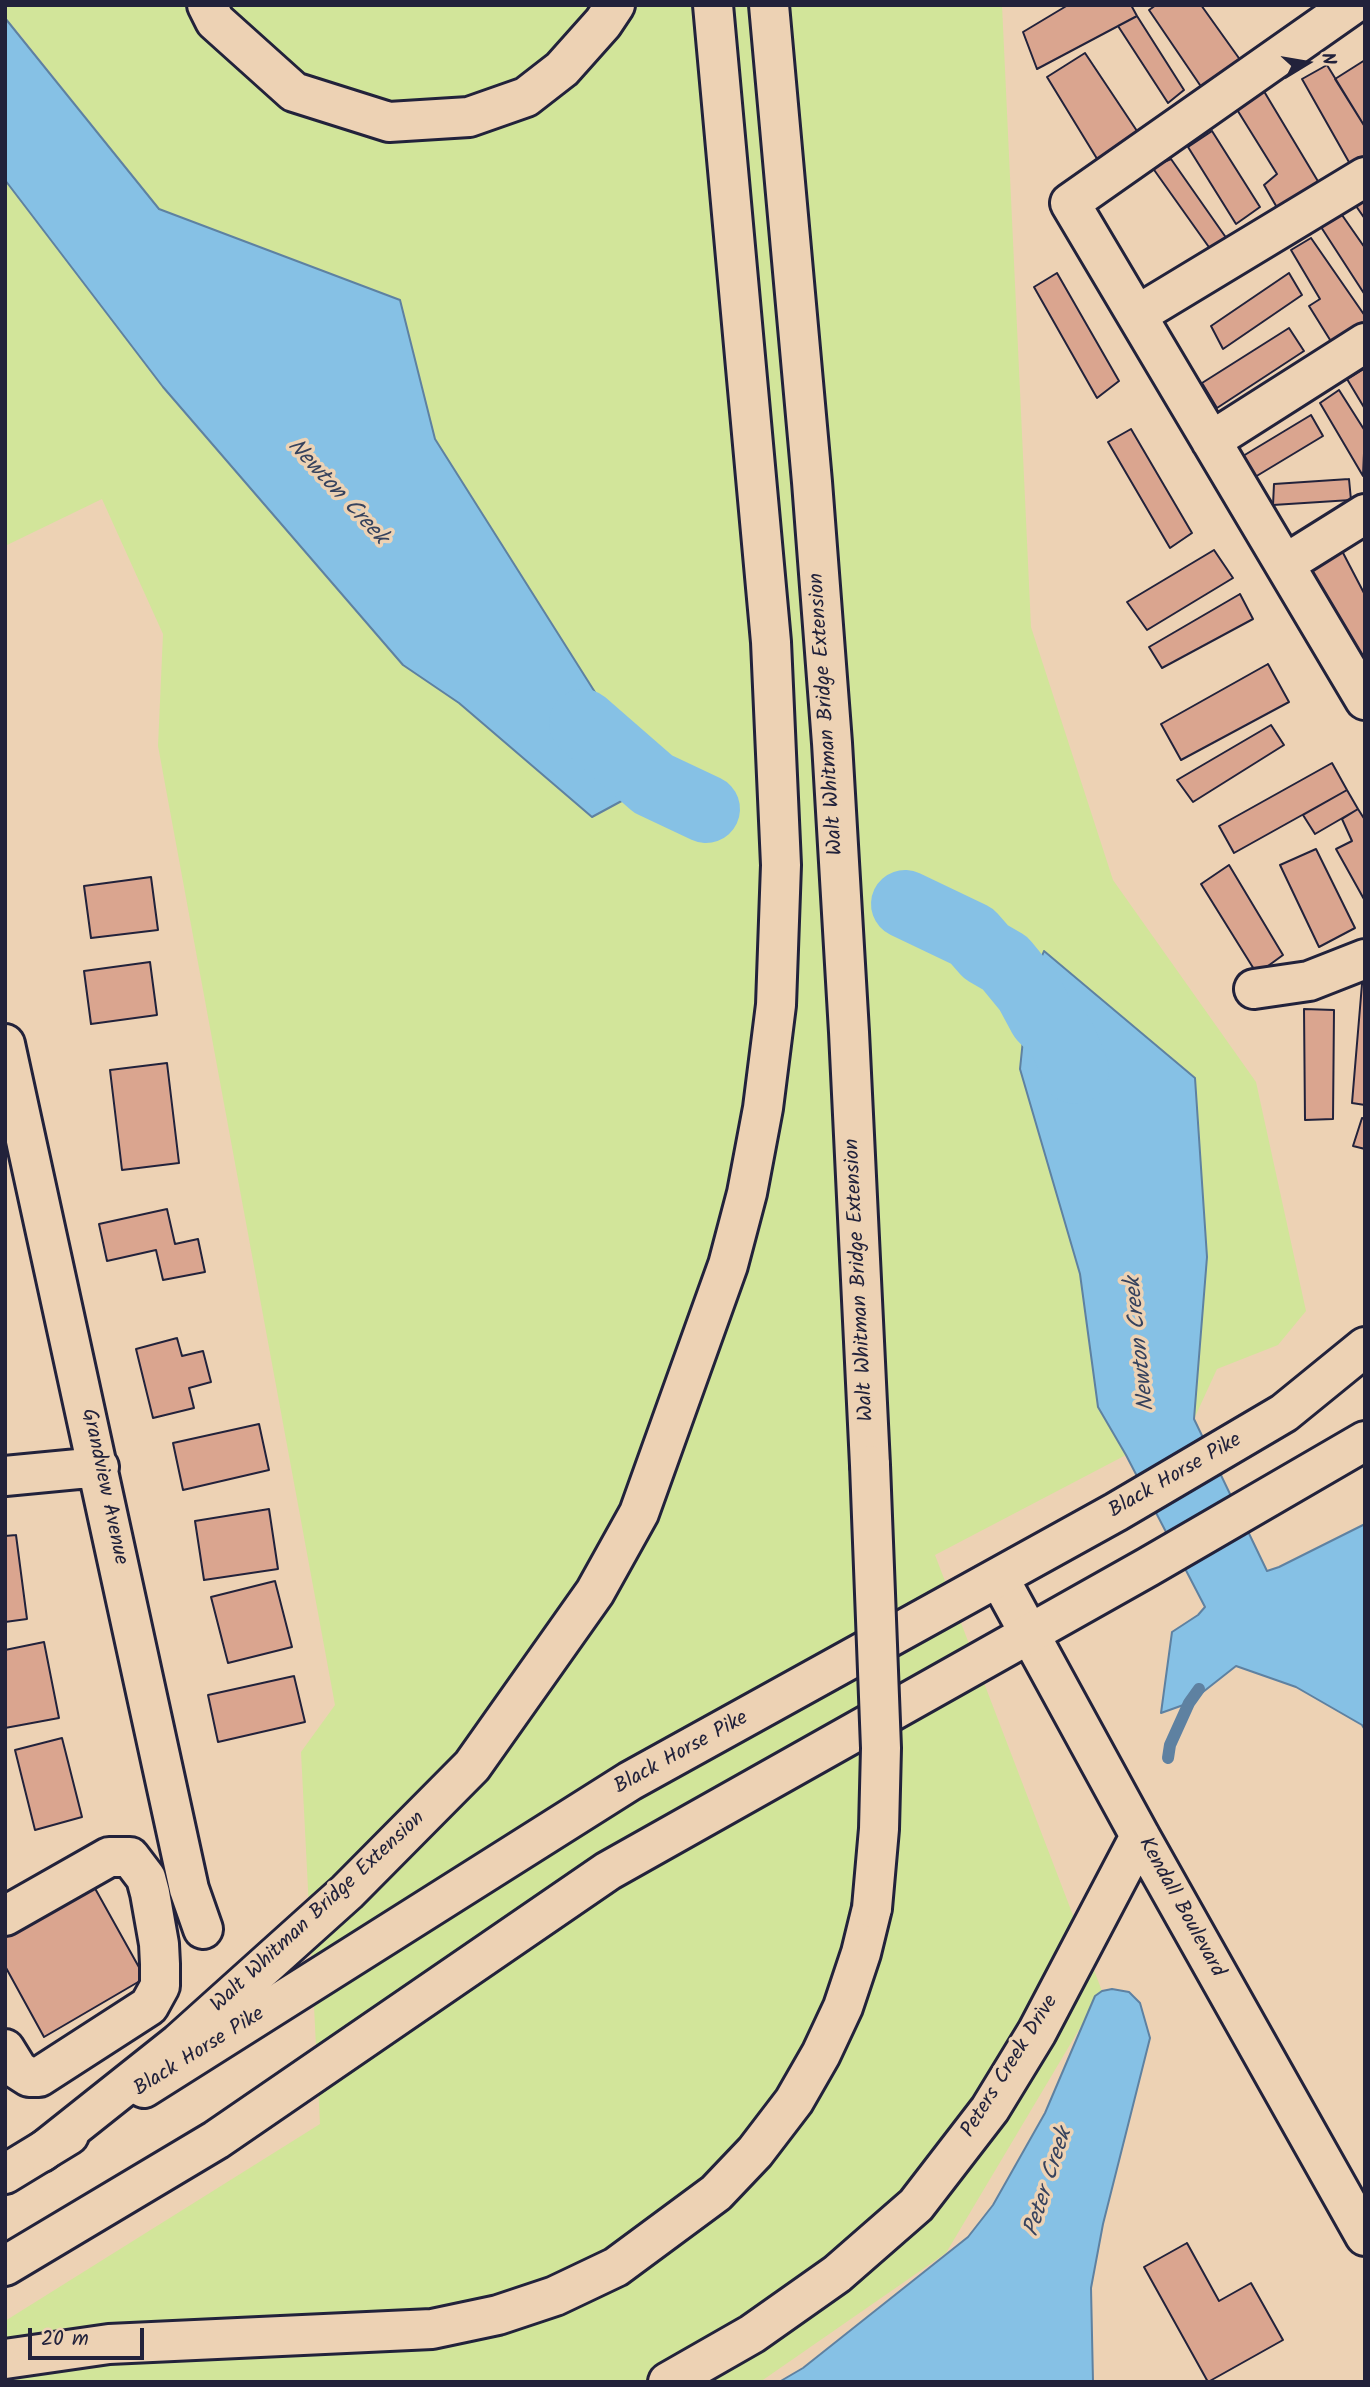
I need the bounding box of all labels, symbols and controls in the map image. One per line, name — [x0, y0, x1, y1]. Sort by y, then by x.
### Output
north arrow — [1272, 28, 1342, 98]
text: N — [1312, 50, 1343, 68]
water label: Newton Creek — [280, 434, 392, 552]
street label: Walt Whitman Bridge Extension — [806, 572, 850, 856]
street label: Walt Whitman Bridge Extension — [841, 1138, 881, 1422]
water label: Newton Creek — [1121, 1275, 1163, 1413]
street label: Grandview Avenue — [74, 1407, 132, 1567]
street label: Black Horse Pike — [1105, 1429, 1247, 1525]
street label: Black Horse Pike — [611, 1707, 753, 1801]
street label: Walt Whitman Bridge Extension — [207, 1807, 431, 2019]
street label: Kendall Boulevard — [1131, 1834, 1229, 1982]
street label: Peters Creek Drive — [957, 1991, 1065, 2143]
street label: Black Horse Pike — [130, 2003, 270, 2103]
water label: Peter Creek — [1020, 2126, 1080, 2240]
scale bar — [32, 2314, 147, 2358]
text: 20 m — [41, 2323, 89, 2356]

